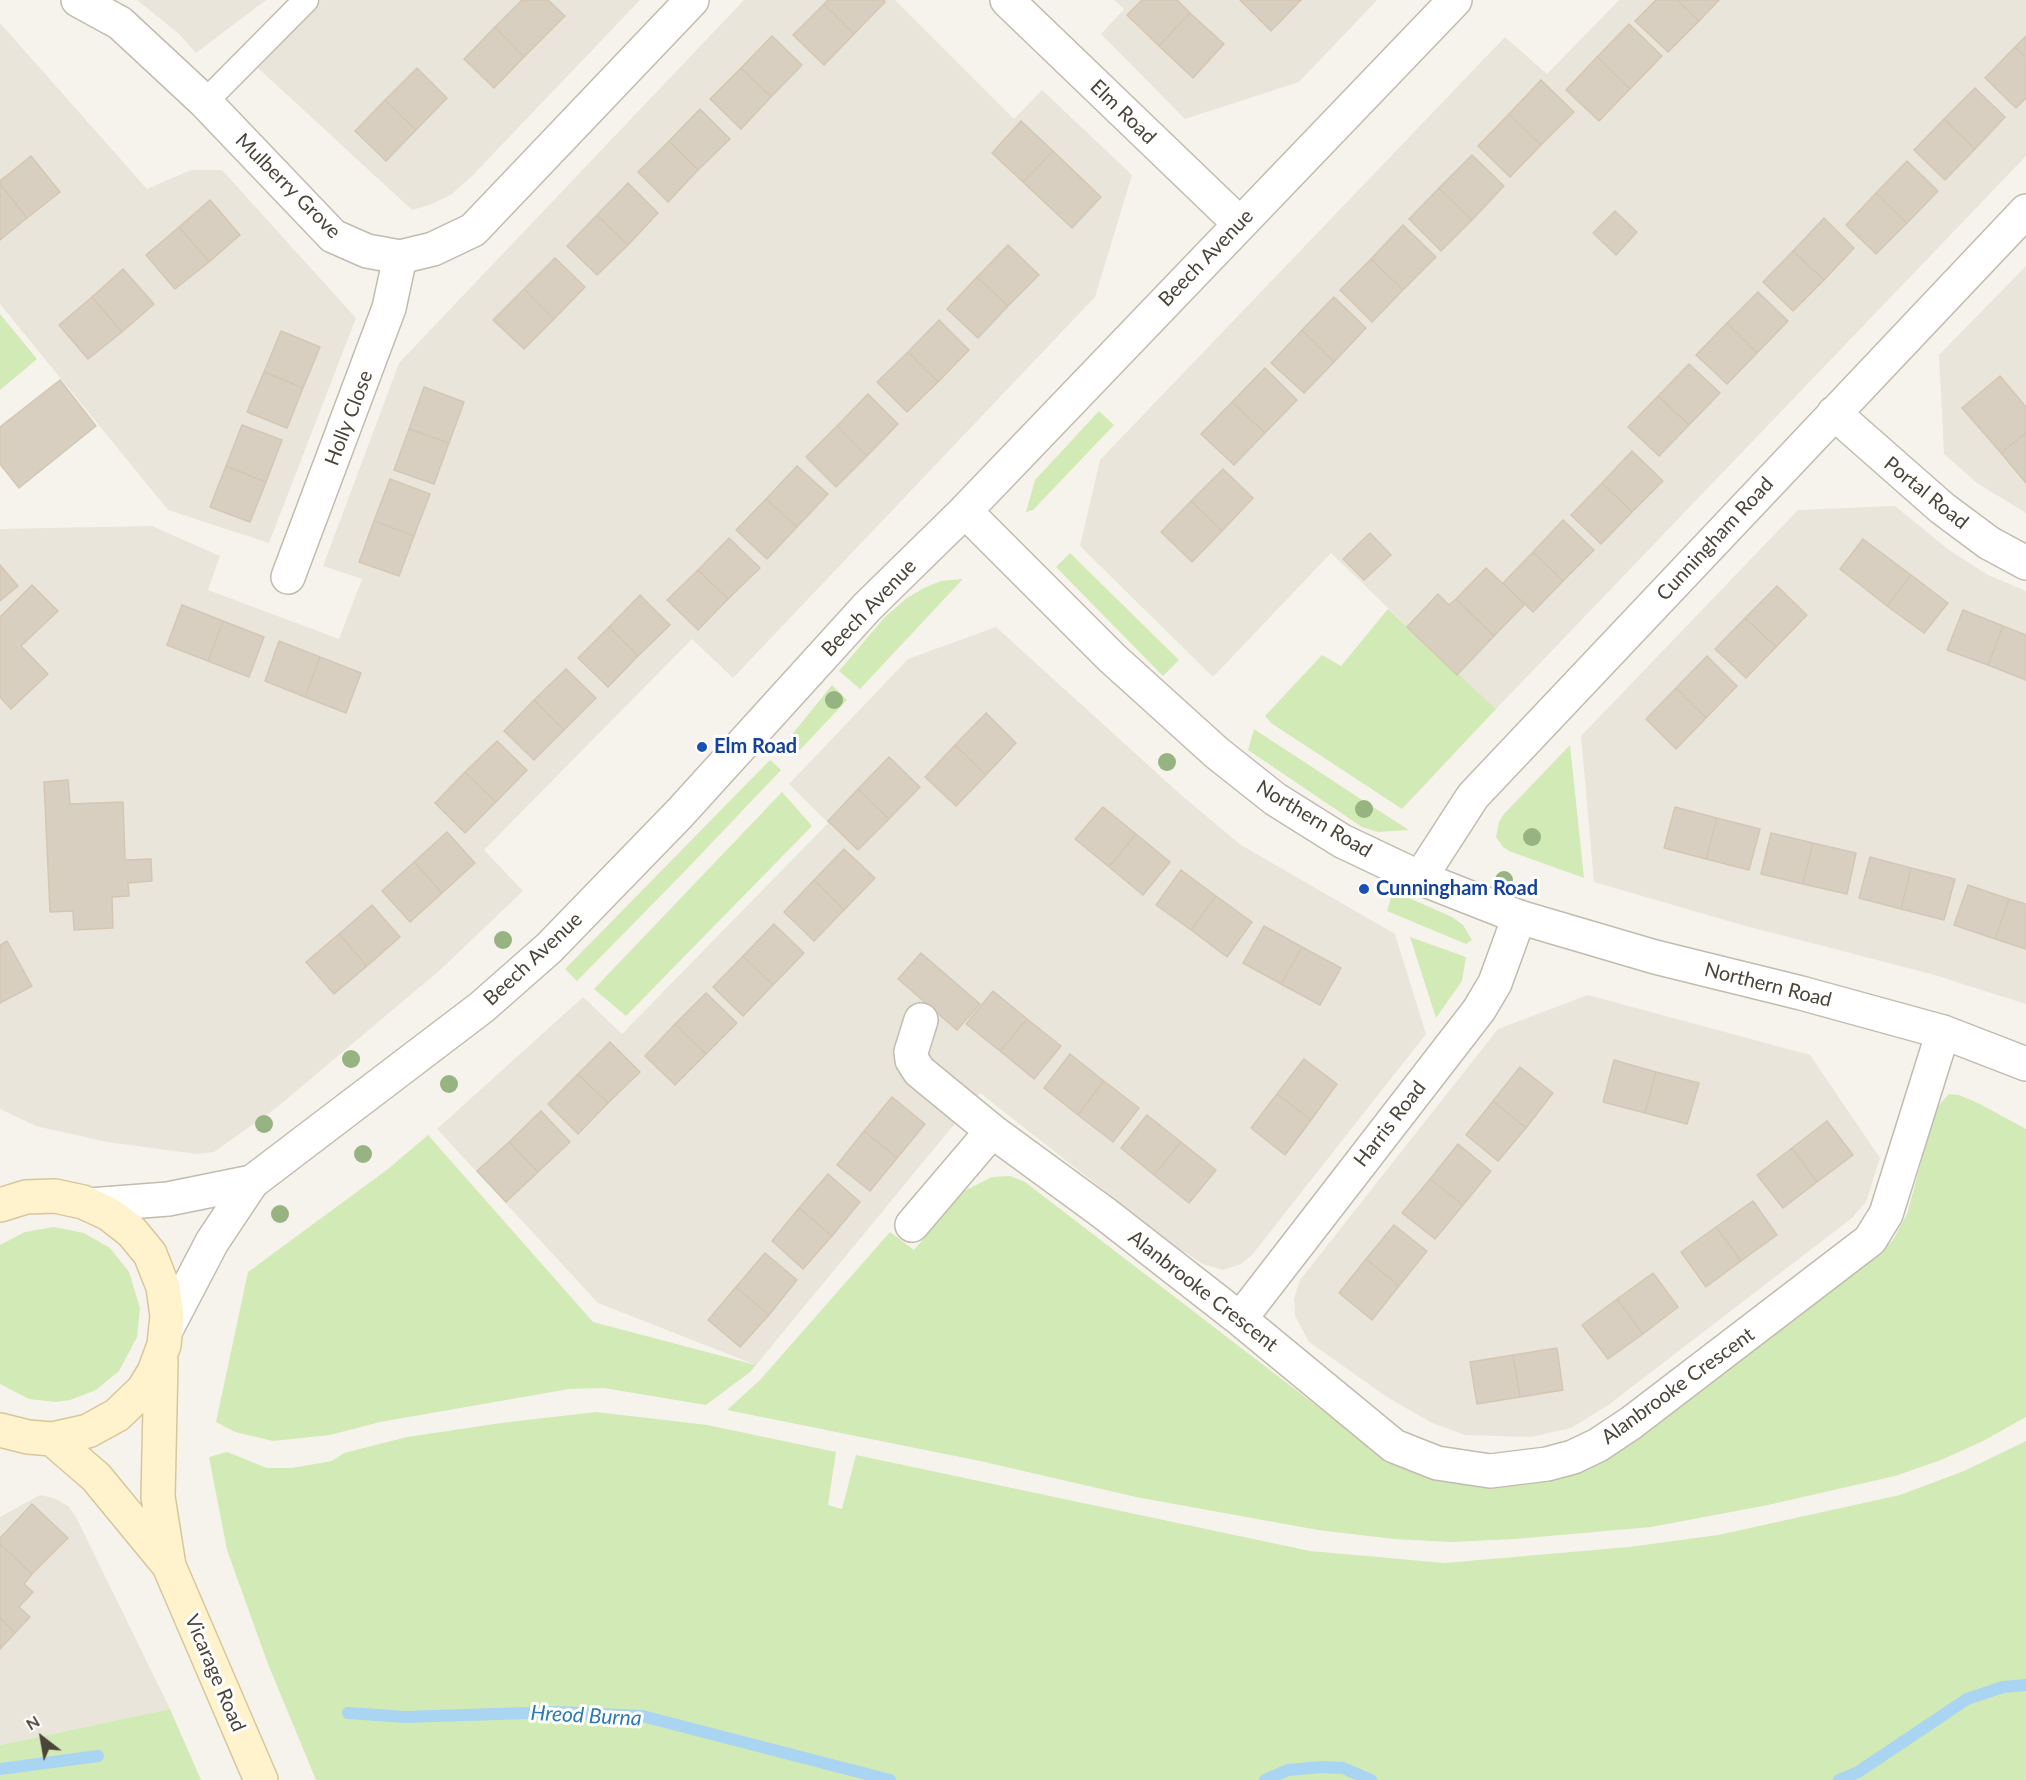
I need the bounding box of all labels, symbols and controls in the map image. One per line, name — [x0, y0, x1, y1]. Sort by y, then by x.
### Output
street label: Elm Road — [1085, 75, 1161, 149]
street label: Mulberry Grove — [230, 128, 346, 244]
street label: Beech Avenue — [1154, 204, 1258, 312]
street label: Holly Close — [320, 367, 378, 469]
street label: Portal Road — [1879, 452, 1973, 534]
street label: Cunningham Road — [1652, 472, 1778, 606]
street label: Beech Avenue — [817, 554, 921, 662]
place label: Elm Road — [714, 735, 797, 759]
marker: Elm Road — [695, 740, 709, 754]
street label: Northern Road — [1252, 775, 1376, 863]
place label: Cunningham Road — [1376, 877, 1538, 901]
marker: Cunningham Road — [1357, 882, 1371, 896]
street label: Beech Avenue — [479, 907, 587, 1011]
street label: Northern Road — [1702, 958, 1834, 1012]
street label: Harris Road — [1349, 1076, 1431, 1172]
street label: Alanbrooke Crescent — [1124, 1225, 1282, 1357]
street label: Alanbrooke Crescent — [1597, 1323, 1759, 1449]
street label: Vicarage Road — [180, 1611, 250, 1735]
water label: Hreod Burna — [530, 1701, 642, 1731]
north arrow — [12, 1708, 72, 1768]
text: N — [22, 1711, 43, 1733]

